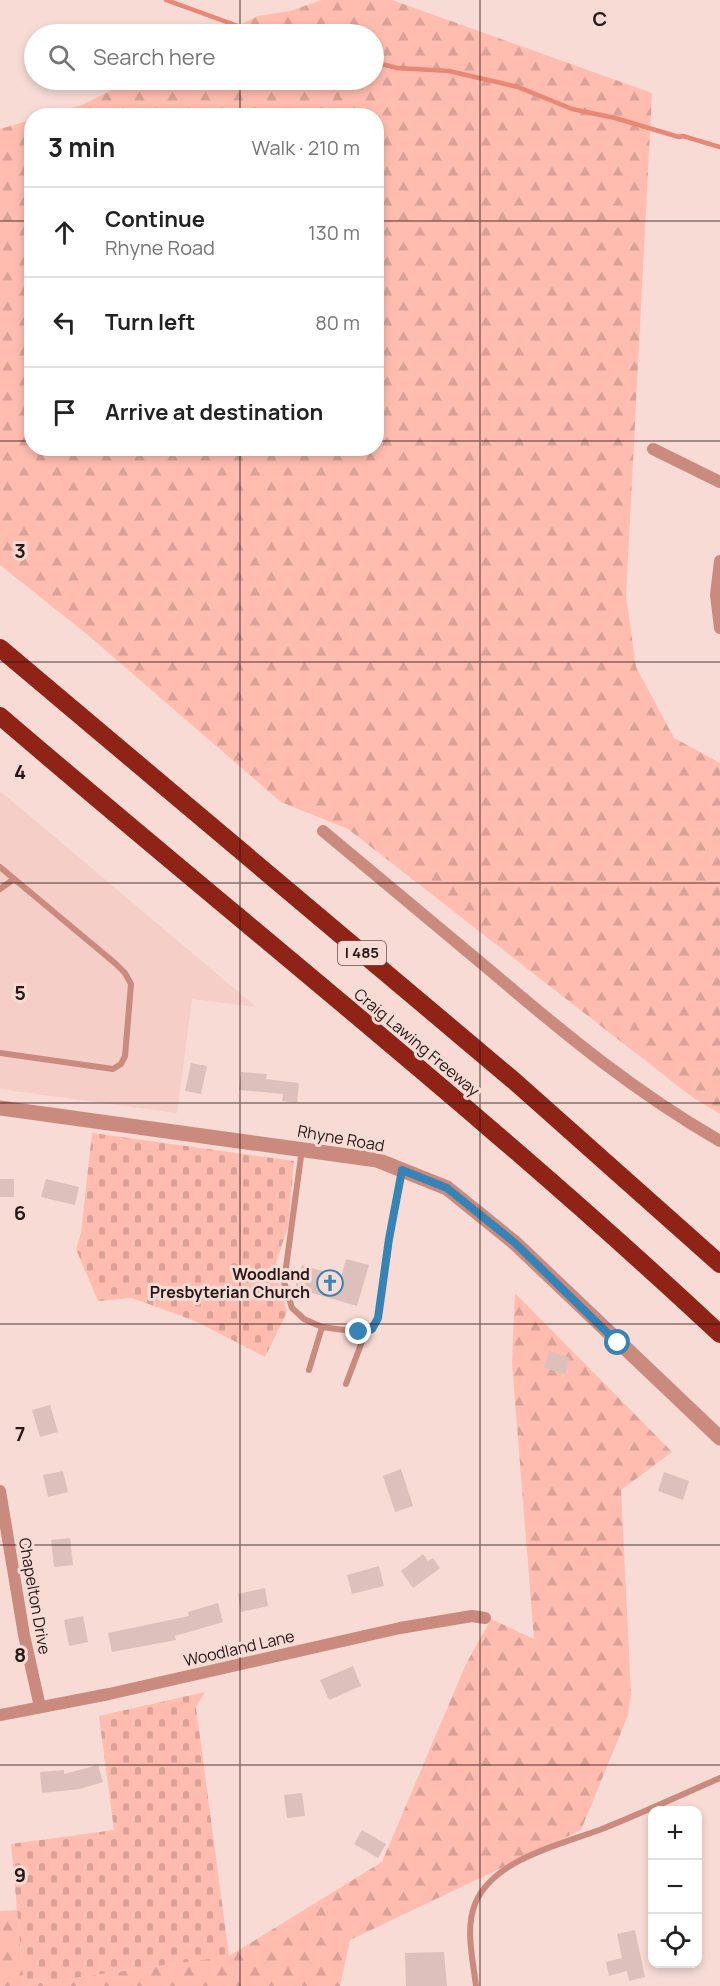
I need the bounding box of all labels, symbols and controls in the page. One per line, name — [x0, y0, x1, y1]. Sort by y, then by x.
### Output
text: C — [593, 5, 607, 32]
search box — [24, 24, 384, 90]
icon: search — [45, 41, 78, 74]
text: Search here — [93, 42, 215, 72]
text: 3 min — [48, 129, 115, 165]
text: Walk · 210 m — [252, 134, 360, 161]
text: Continue — [105, 204, 205, 234]
icon: ahead — [48, 216, 81, 249]
text: 130 m — [308, 219, 360, 246]
text: Rhyne Road — [105, 234, 215, 261]
icon: left — [48, 306, 81, 339]
text: Turn left — [105, 307, 195, 337]
text: 80 m — [315, 309, 360, 336]
icon: arrive — [48, 396, 81, 429]
text: Arrive at destination — [105, 397, 323, 427]
text: 3 — [14, 537, 26, 564]
text: 4 — [14, 758, 26, 785]
road number: I 485 — [338, 941, 386, 965]
text: 5 — [14, 979, 26, 1006]
street label: Craig Lawing Freeway — [349, 983, 485, 1102]
street label: Rhyne Road — [296, 1120, 386, 1156]
text: 6 — [14, 1199, 26, 1226]
place label: Woodland Presbyterian Church — [150, 1263, 310, 1303]
church icon: Woodland Presbyterian Church — [315, 1268, 345, 1298]
route end — [345, 1318, 371, 1344]
route start — [604, 1329, 630, 1355]
text: 7 — [15, 1420, 25, 1447]
street label: Chapelton Drive — [14, 1536, 56, 1656]
street label: Woodland Lane — [181, 1625, 297, 1671]
text: 8 — [14, 1641, 26, 1668]
map controls — [648, 1806, 702, 1968]
button: + — [648, 1806, 702, 1860]
button: − — [648, 1860, 702, 1914]
text: 9 — [14, 1861, 26, 1888]
button: locate — [648, 1914, 702, 1968]

